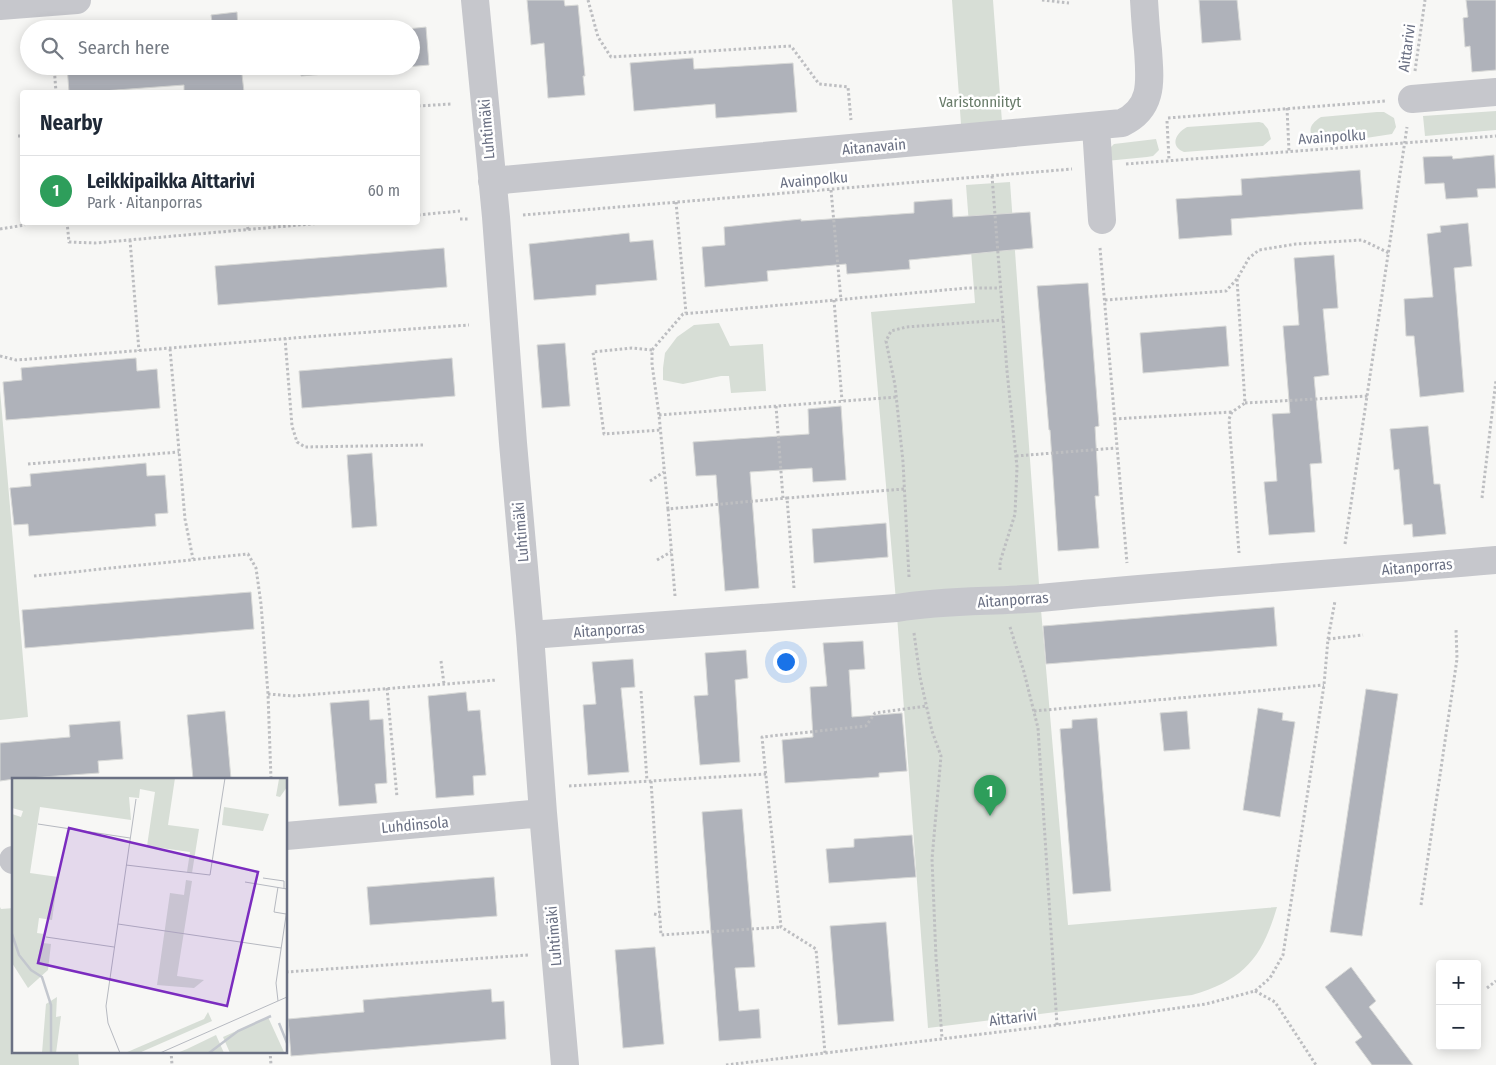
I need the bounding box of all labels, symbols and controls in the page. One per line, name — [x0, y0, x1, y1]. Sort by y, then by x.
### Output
search box — [20, 20, 420, 75]
street label: Aittarivi — [1395, 23, 1419, 73]
icon: search — [38, 34, 66, 62]
text: Search here — [78, 36, 170, 59]
park label: Varistonniityt — [939, 93, 1021, 111]
street label: Luhtimäki — [475, 98, 499, 160]
text: Nearby — [40, 110, 102, 136]
street label: Avainpolku — [1297, 126, 1367, 148]
street label: Aitanavain — [841, 135, 907, 159]
street label: Avainpolku — [779, 168, 849, 192]
text: Leikkipaikka Aittarivi — [87, 170, 255, 193]
text: 1 — [53, 181, 59, 200]
text: 60 m — [368, 181, 400, 200]
text: Park · Aitanporras — [87, 193, 202, 212]
street label: Luhtimäki — [509, 501, 533, 563]
street label: Aitanporras — [1381, 555, 1453, 579]
street label: Aitanporras — [977, 589, 1049, 611]
street label: Aitanporras — [573, 619, 645, 641]
your location — [773, 649, 799, 675]
pin: 1 — [974, 775, 1006, 816]
inset map — [12, 778, 288, 1052]
street label: Luhdinsola — [381, 813, 449, 837]
street label: Luhtimäki — [542, 905, 566, 967]
map controls — [1436, 960, 1481, 1050]
button: + — [1436, 960, 1481, 1005]
button: − — [1436, 1005, 1481, 1050]
street label: Aittarivi — [988, 1006, 1038, 1030]

